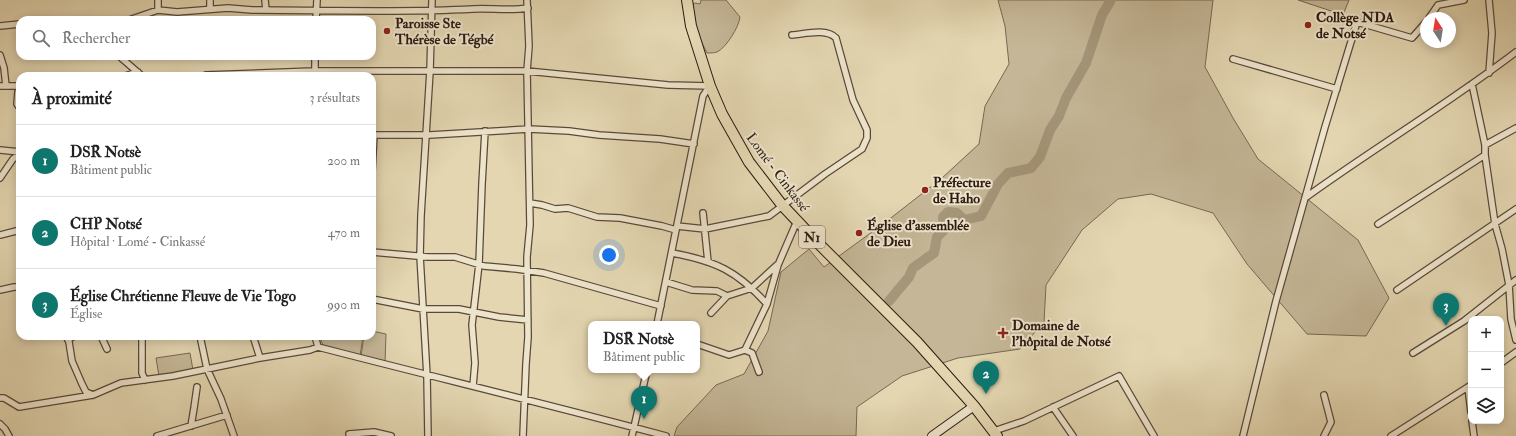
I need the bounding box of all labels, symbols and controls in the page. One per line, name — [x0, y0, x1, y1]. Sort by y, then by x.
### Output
place label: Collège NDA de Notsé — [1316, 9, 1394, 42]
north arrow — [1420, 12, 1456, 48]
place label: Paroisse Ste Thérèse de Tégbé — [394, 15, 495, 49]
search box — [16, 16, 376, 60]
marker: Collège NDA de Notsé — [1303, 20, 1313, 30]
marker: Paroisse Ste Thérèse de Tégbé — [382, 26, 392, 36]
icon: search — [30, 27, 52, 49]
text: Rechercher — [62, 29, 130, 48]
text: À proximité — [32, 88, 112, 109]
text: 3 résultats — [309, 90, 360, 106]
street label: Lomé - Cinkassé — [742, 130, 813, 215]
text: DSR Notsè — [70, 143, 141, 162]
text: 1 — [43, 153, 47, 169]
text: 200 m — [327, 153, 360, 169]
text: Bâtiment public — [70, 162, 152, 178]
place label: Préfecture de Haho — [933, 174, 991, 207]
marker: Préfecture de Haho — [920, 185, 930, 195]
text: CHP Notsé — [70, 215, 142, 234]
place label: Église d'assemblée de Dieu — [867, 216, 969, 250]
text: 2 — [42, 225, 48, 241]
text: 470 m — [328, 225, 360, 241]
road number: N1 — [799, 226, 825, 248]
marker: Église d'assemblée de Dieu — [854, 228, 864, 238]
text: Hôpital · Lomé - Cinkassé — [70, 234, 205, 250]
your location — [599, 245, 619, 265]
text: Église Chrétienne Fleuve de Vie Togo — [70, 287, 296, 306]
pin: 3 — [1433, 293, 1459, 326]
text: 3 — [43, 297, 48, 313]
text: 990 m — [327, 297, 360, 313]
text: Église — [70, 306, 102, 322]
map controls — [1468, 316, 1504, 424]
button: + — [1468, 316, 1504, 352]
place label: Domaine de l'hôpital de Notsé — [1011, 317, 1112, 351]
popup — [588, 321, 700, 373]
marker: Domaine de l'hôpital de Notsé — [997, 327, 1009, 339]
text: DSR Notsè — [603, 330, 674, 349]
text: Bâtiment public — [603, 349, 685, 365]
button: − — [1468, 352, 1504, 388]
pin: 2 — [973, 361, 999, 394]
pin: 1 — [631, 386, 657, 419]
button: layers — [1468, 388, 1504, 424]

